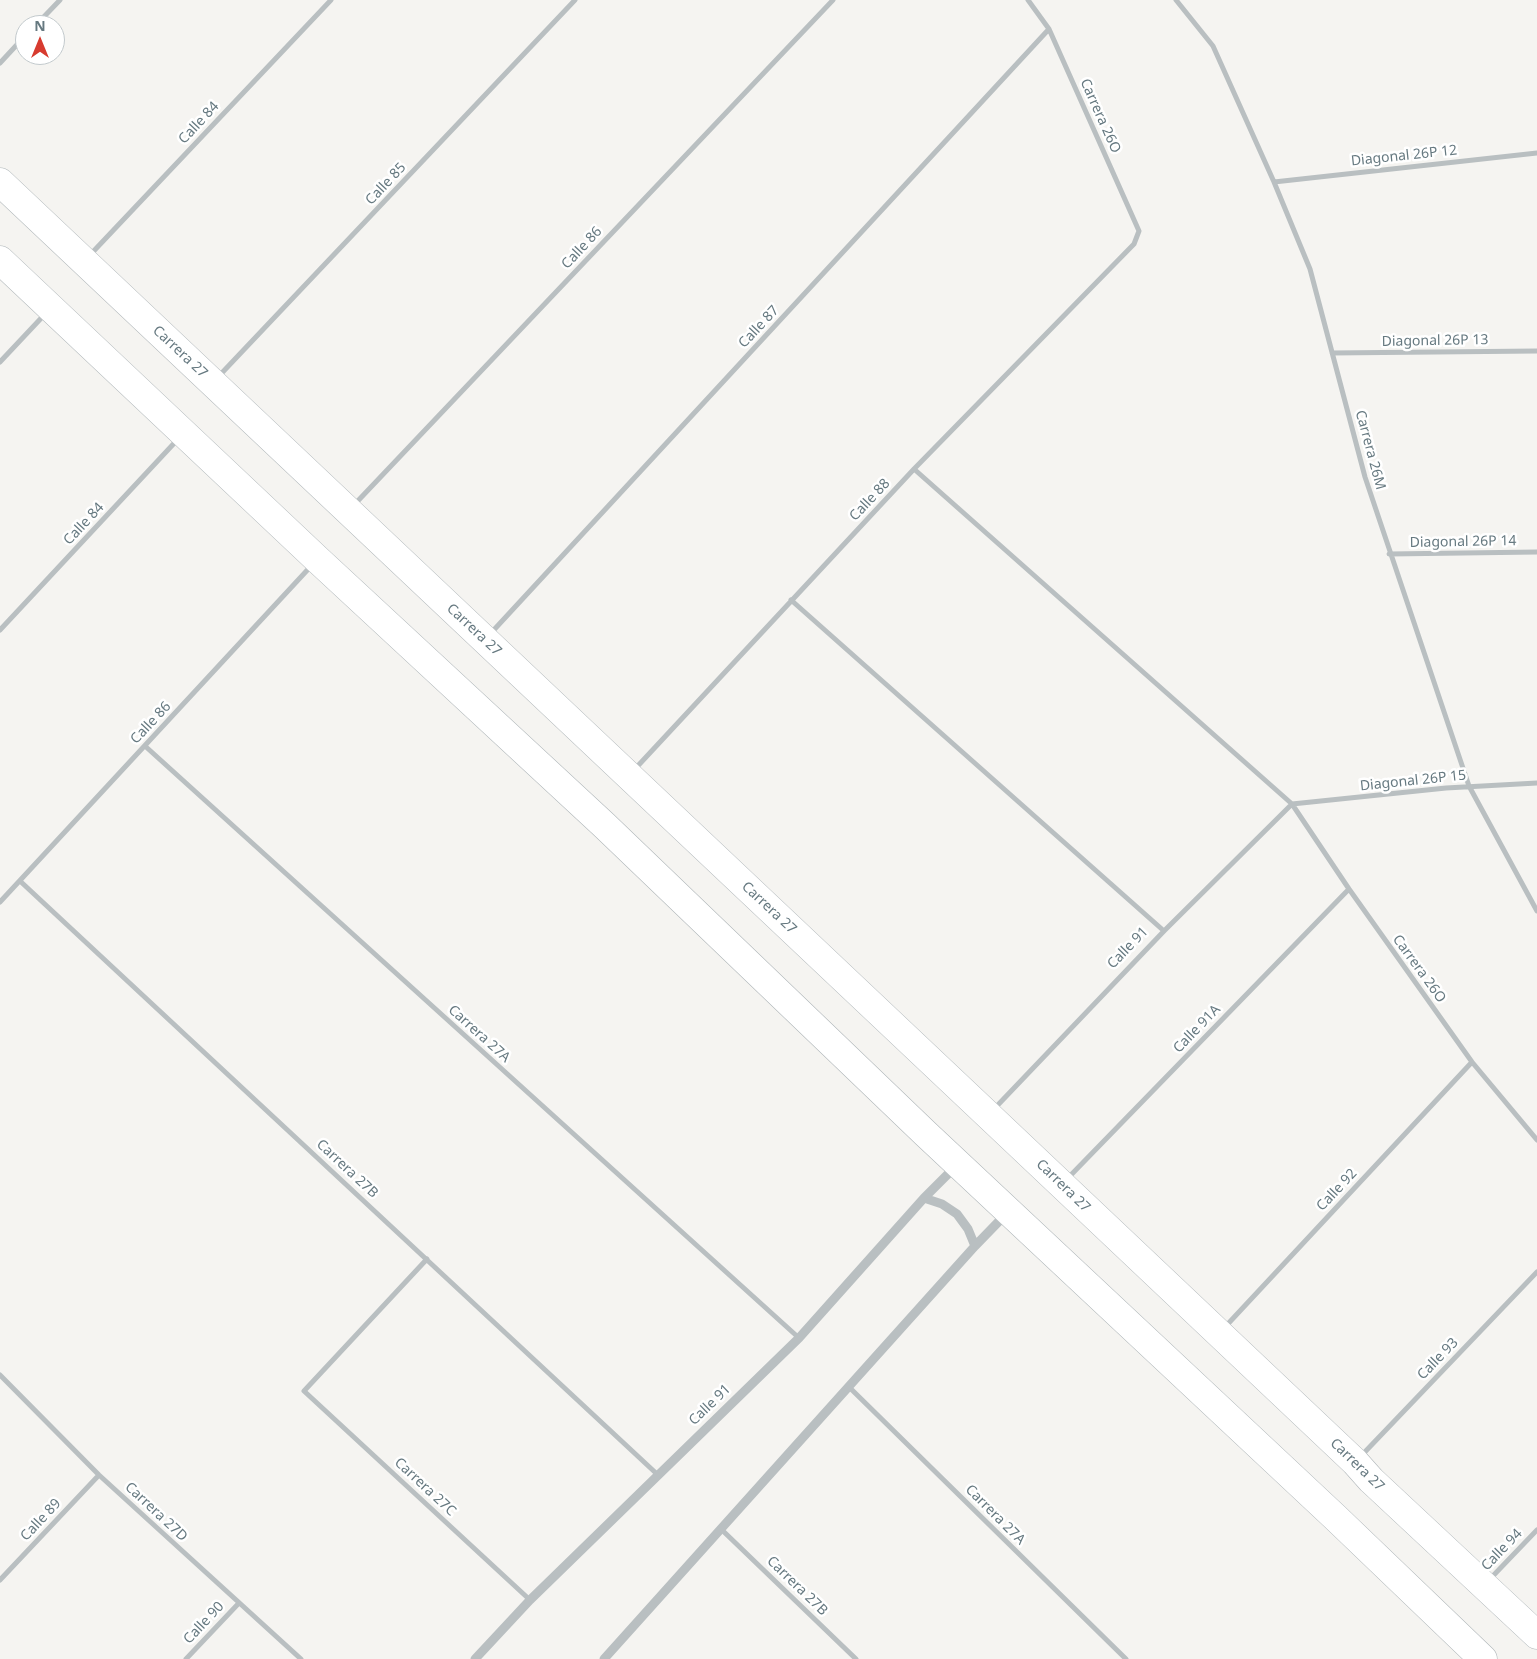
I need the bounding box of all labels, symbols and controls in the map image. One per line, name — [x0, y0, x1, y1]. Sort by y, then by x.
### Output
north arrow — [15, 15, 65, 65]
text: N — [34, 16, 46, 35]
street label: Carrera 26O — [1076, 76, 1124, 156]
street label: Calle 84 — [175, 98, 223, 148]
street label: Diagonal 26P 12 — [1350, 142, 1458, 170]
street label: Calle 85 — [362, 159, 410, 209]
street label: Calle 86 — [558, 223, 606, 273]
street label: Calle 87 — [735, 302, 783, 352]
street label: Carrera 27 — [149, 322, 211, 382]
street label: Diagonal 26P 13 — [1382, 332, 1488, 350]
street label: Carrera 26M — [1351, 408, 1389, 492]
street label: Calle 88 — [846, 475, 894, 525]
street label: Calle 84 — [60, 499, 108, 549]
street label: Diagonal 26P 14 — [1410, 533, 1516, 551]
street label: Carrera 27 — [443, 600, 505, 660]
street label: Calle 86 — [127, 698, 175, 748]
street label: Diagonal 26P 15 — [1359, 767, 1467, 795]
street label: Carrera 27 — [738, 878, 800, 938]
street label: Calle 91 — [1104, 924, 1152, 972]
street label: Carrera 26O — [1389, 932, 1449, 1006]
street label: Calle 91A — [1170, 1001, 1224, 1057]
street label: Carrera 27A — [444, 1002, 514, 1066]
street label: Carrera 27B — [313, 1136, 381, 1202]
street label: Carrera 27 — [1032, 1156, 1094, 1216]
street label: Calle 92 — [1313, 1165, 1361, 1215]
street label: Calle 93 — [1414, 1335, 1462, 1383]
street label: Calle 91 — [686, 1381, 734, 1429]
street label: Carrera 27 — [1326, 1435, 1388, 1495]
street label: Carrera 27C — [391, 1454, 459, 1520]
street label: Carrera 27D — [121, 1479, 191, 1545]
street label: Carrera 27A — [962, 1482, 1028, 1548]
street label: Calle 89 — [17, 1495, 65, 1545]
street label: Calle 94 — [1478, 1526, 1526, 1574]
street label: Carrera 27B — [763, 1553, 831, 1619]
street label: Calle 90 — [180, 1598, 228, 1648]

